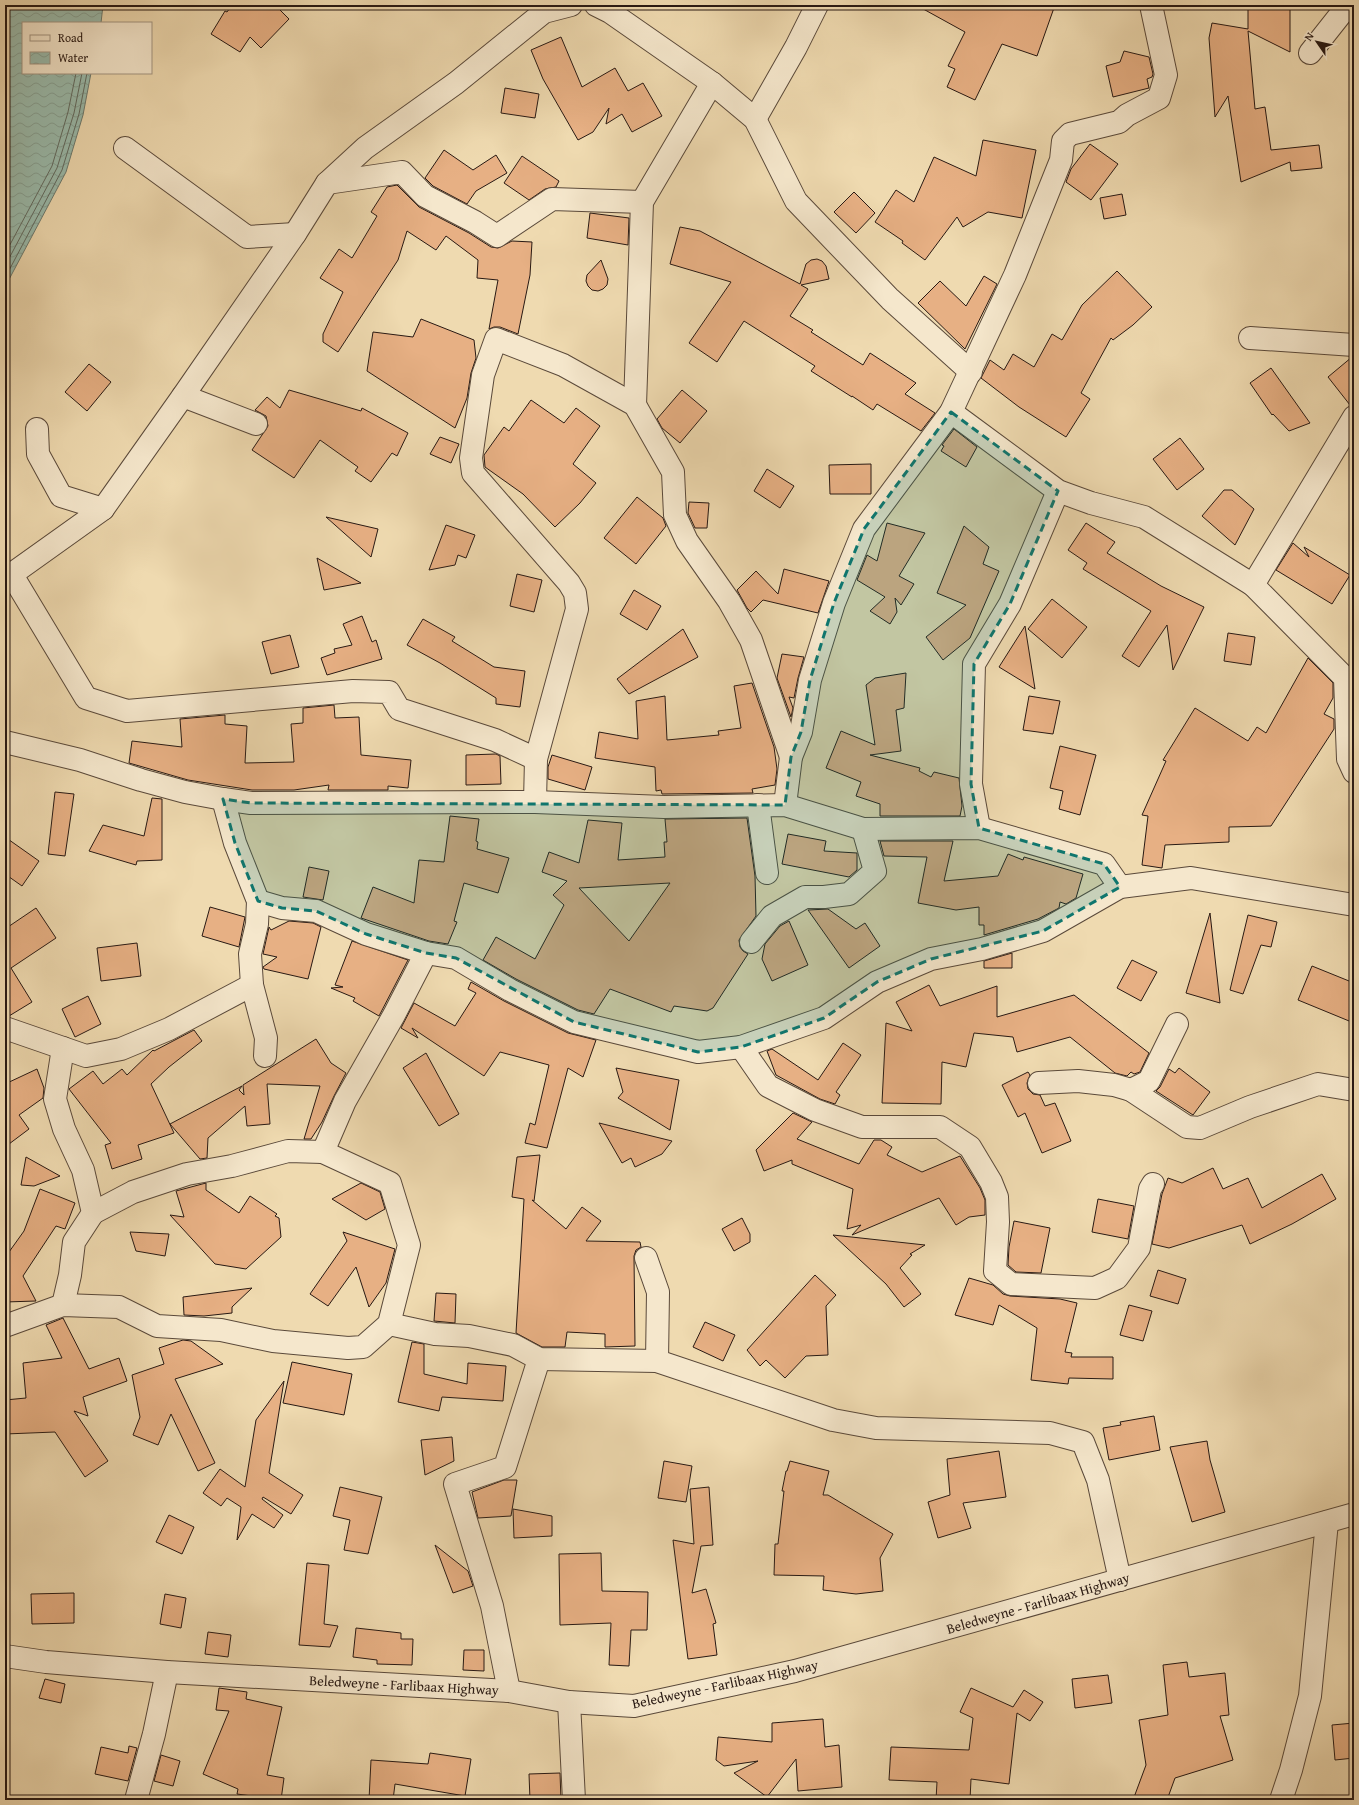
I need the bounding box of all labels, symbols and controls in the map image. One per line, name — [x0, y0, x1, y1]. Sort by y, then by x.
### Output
legend — [22, 22, 152, 74]
north arrow — [1297, 22, 1337, 62]
text: N — [1300, 28, 1318, 44]
text: Road — [58, 29, 84, 46]
text: Water — [58, 49, 88, 66]
street label: Beledweyne - Farlibaax Highway — [944, 1567, 1132, 1639]
street label: Beledweyne - Farlibaax Highway — [630, 1654, 820, 1713]
street label: Beledweyne - Farlibaax Highway — [309, 1670, 499, 1700]

